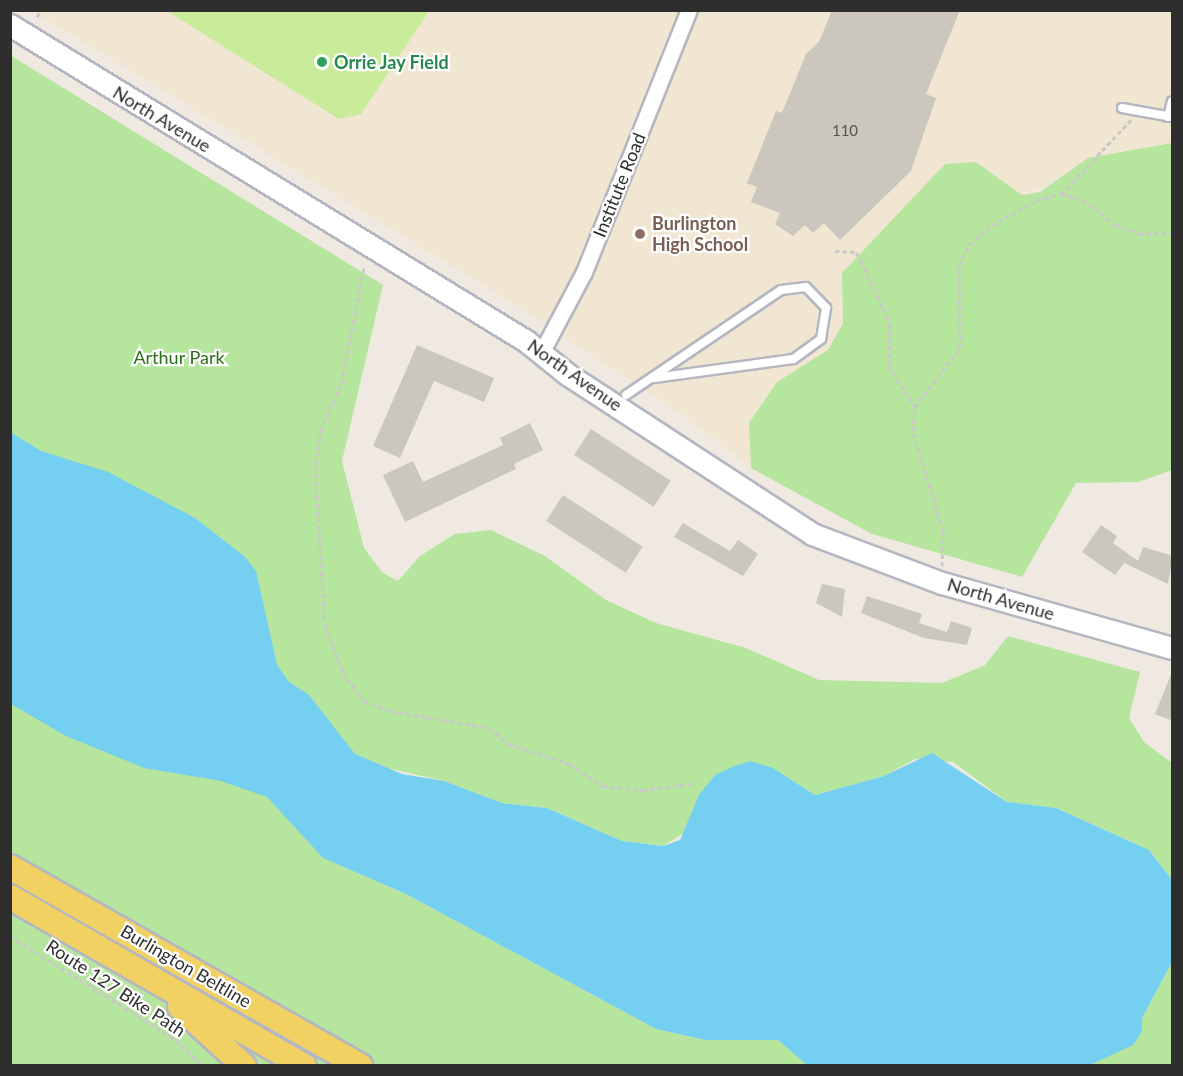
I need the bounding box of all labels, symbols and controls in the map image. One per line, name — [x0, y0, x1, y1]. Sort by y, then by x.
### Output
place label: Orrie Jay Field — [334, 51, 450, 73]
marker: Orrie Jay Field — [315, 55, 329, 69]
street label: North Avenue — [109, 81, 215, 157]
house number: 110 — [832, 122, 858, 140]
street label: Institute Road — [588, 130, 650, 240]
place label: Burlington High School — [652, 213, 748, 256]
marker: Burlington High School — [633, 227, 647, 241]
street label: North Avenue — [523, 334, 627, 416]
park label: Arthur Park — [133, 346, 225, 368]
street label: North Avenue — [945, 573, 1057, 625]
street label: Burlington Beltline — [117, 920, 255, 1012]
street label: Route 127 Bike Path — [42, 935, 190, 1041]

